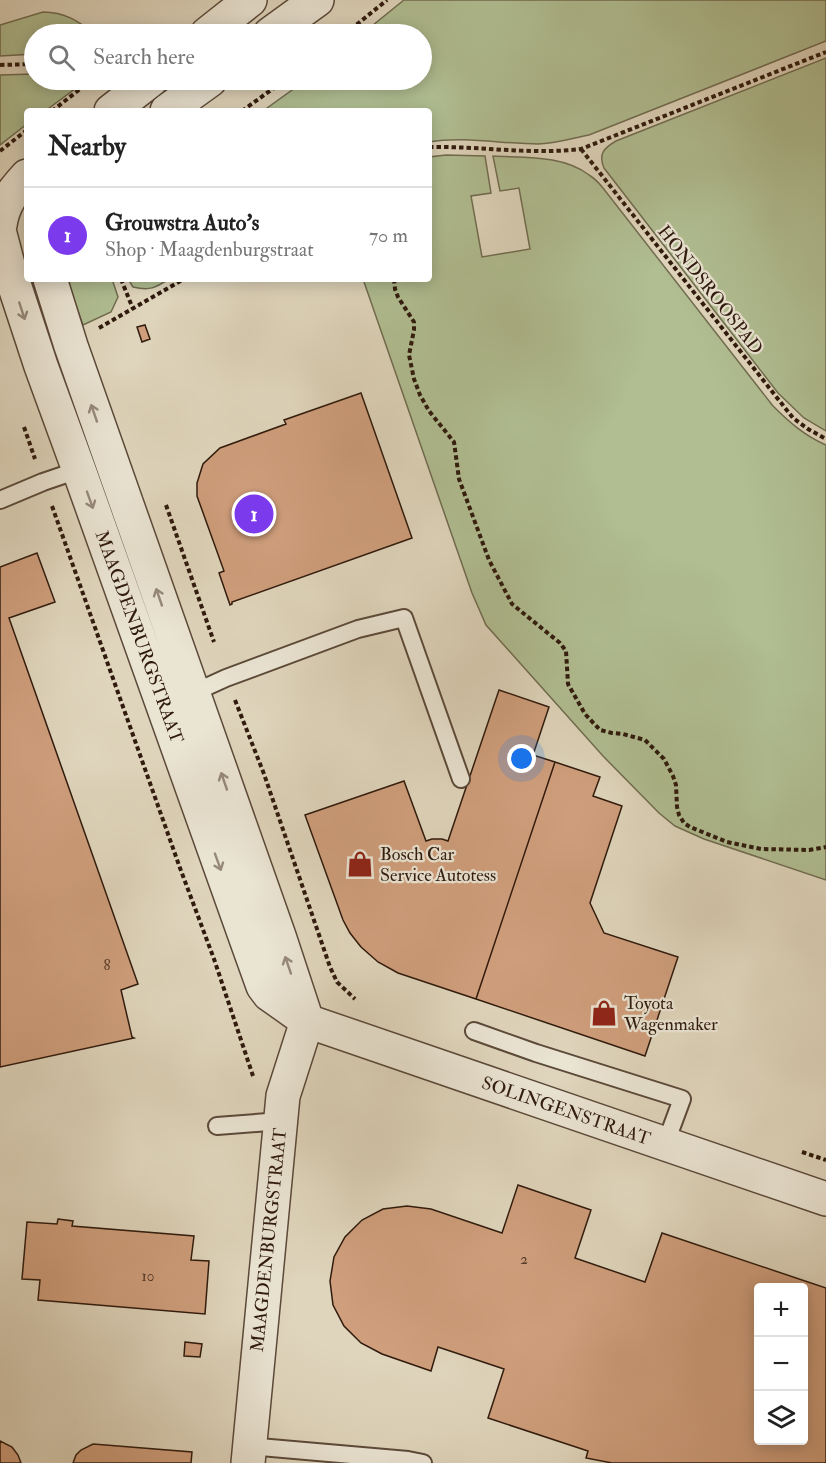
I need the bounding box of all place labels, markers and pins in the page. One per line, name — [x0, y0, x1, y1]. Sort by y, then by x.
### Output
pin: 1 — [234, 492, 274, 536]
place label: Bosch Car Service Autotess — [380, 843, 496, 887]
shop icon: Bosch Car Service Autotess — [345, 849, 375, 879]
place label: Toyota Wagenmaker — [623, 992, 718, 1036]
shop icon: Toyota Wagenmaker — [589, 998, 619, 1028]

